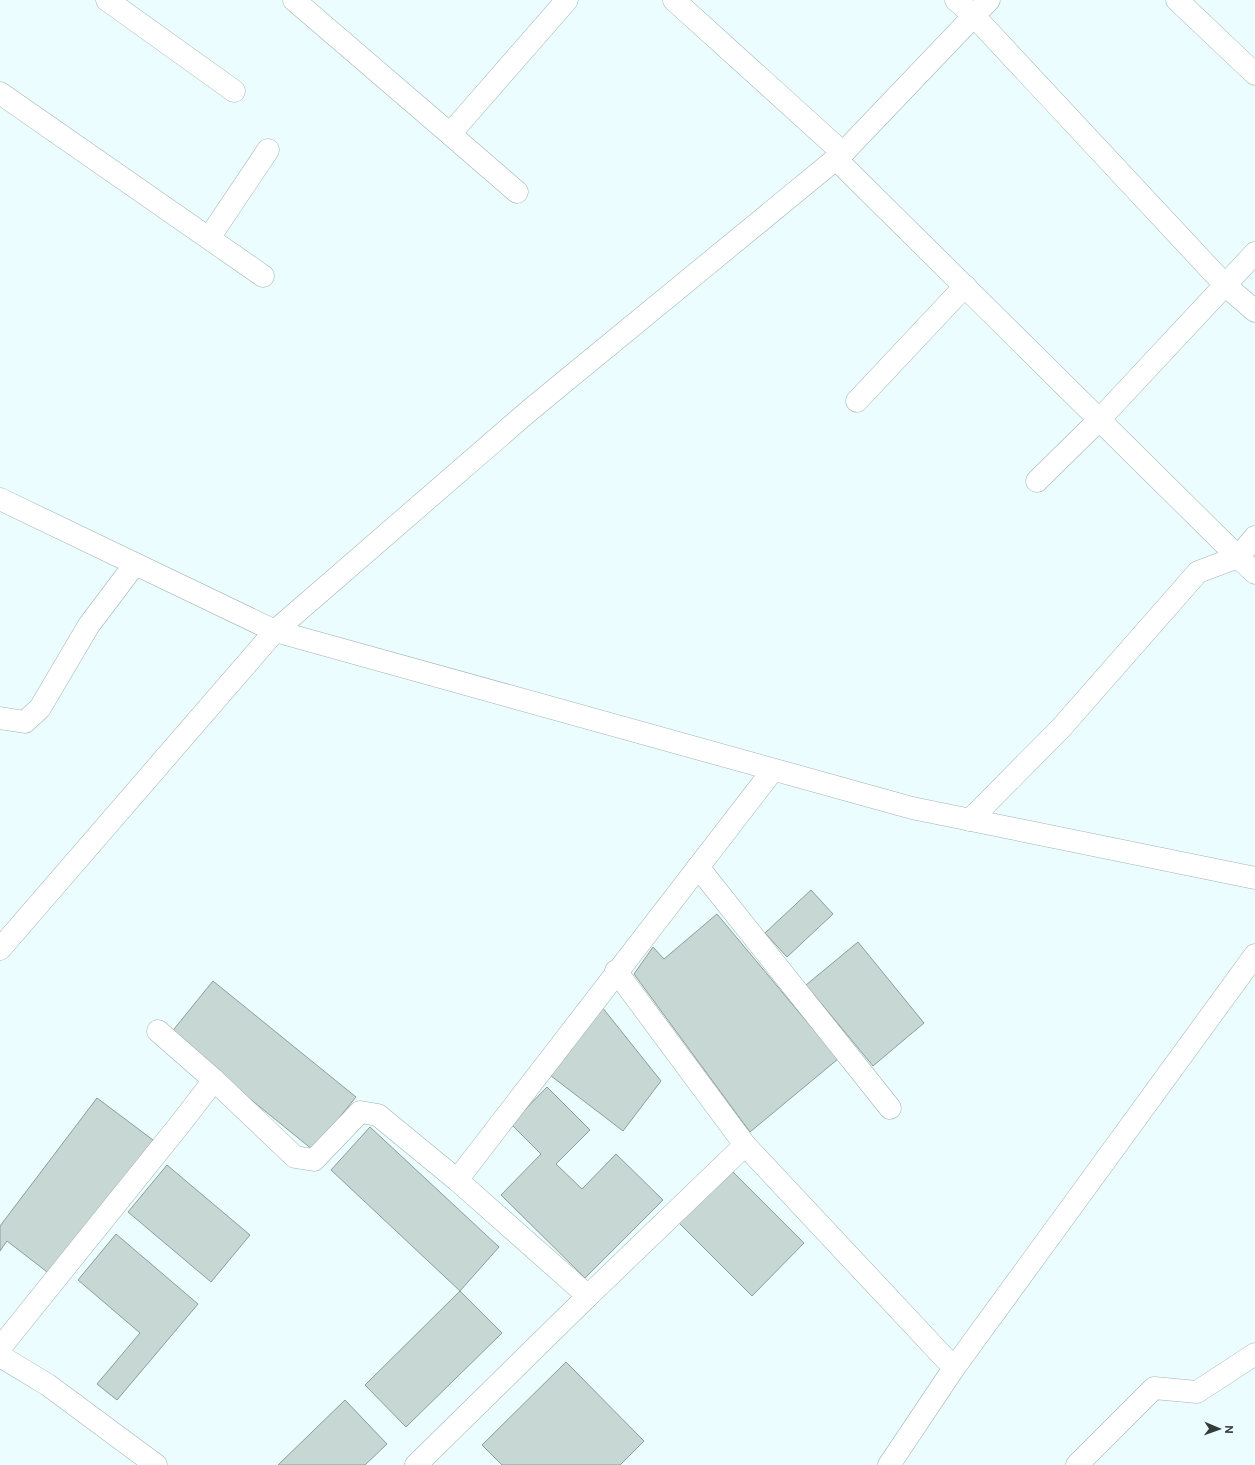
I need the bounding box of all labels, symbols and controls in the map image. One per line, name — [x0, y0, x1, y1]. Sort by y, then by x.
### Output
north arrow — [1199, 1409, 1239, 1449]
text: N — [1223, 1425, 1235, 1434]

